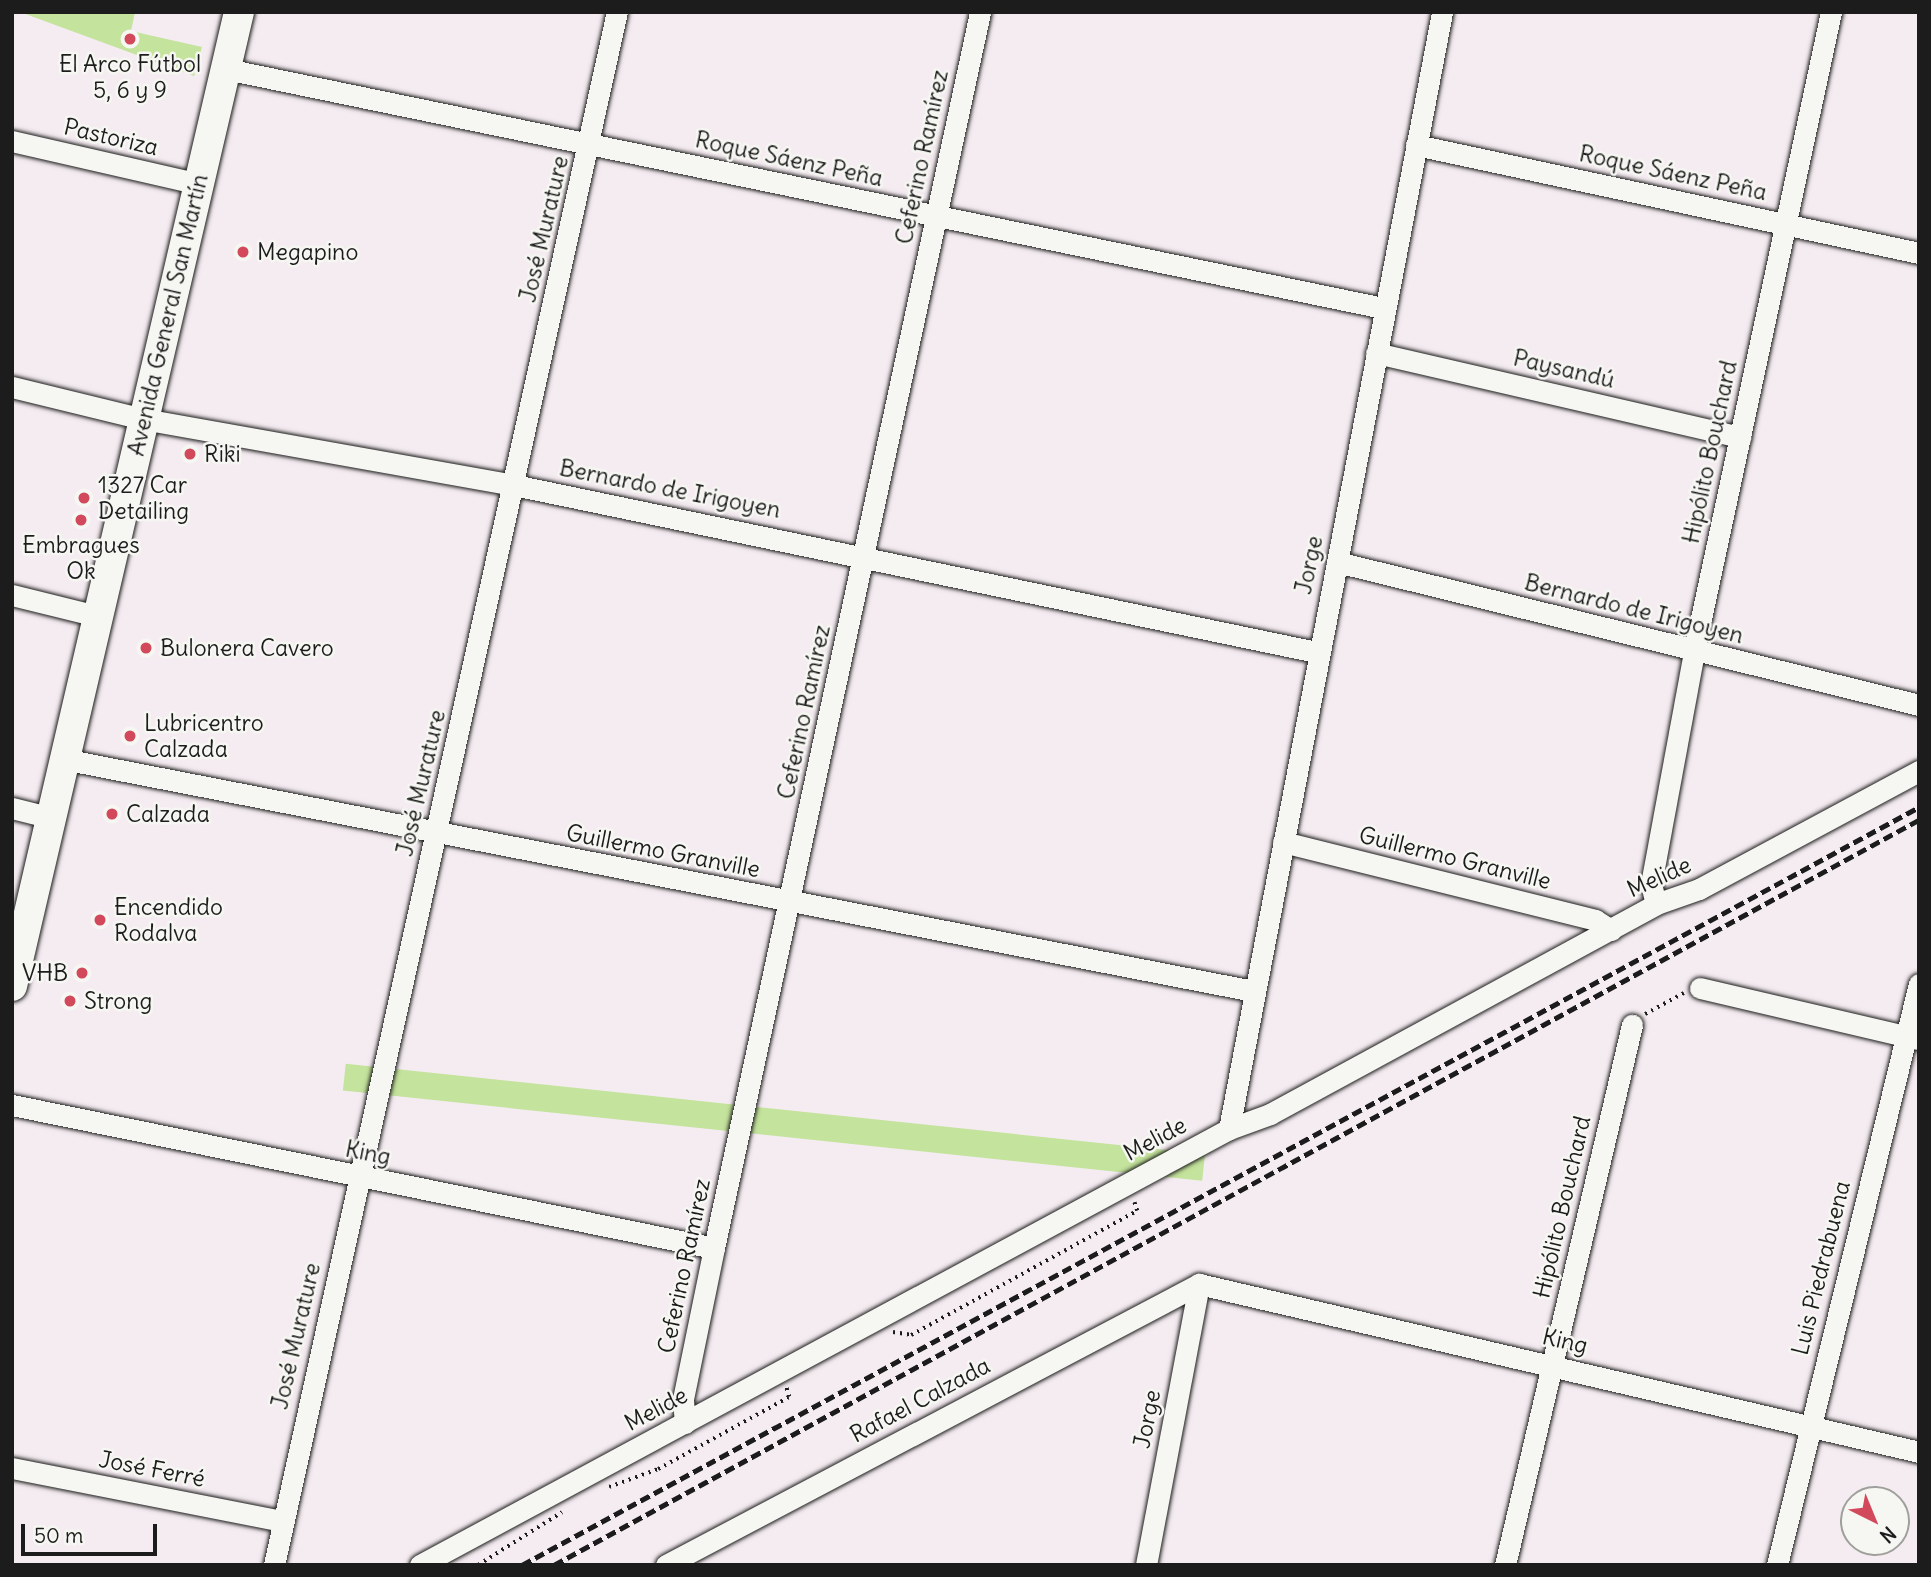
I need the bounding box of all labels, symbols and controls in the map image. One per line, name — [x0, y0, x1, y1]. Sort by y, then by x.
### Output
marker: El Arco Fútbol 5, 6 y 9 — [122, 31, 138, 47]
place label: El Arco Fútbol 5, 6 y 9 — [59, 50, 201, 104]
street label: Ceferino Ramírez — [890, 67, 954, 247]
street label: Pastoriza — [61, 113, 161, 161]
street label: Roque Sáenz Peña — [693, 126, 885, 192]
street label: Roque Sáenz Peña — [1577, 140, 1769, 206]
street label: José Murature — [514, 153, 574, 305]
street label: Avenida General San Martín — [122, 171, 214, 459]
place label: Megapino — [257, 238, 358, 266]
marker: Megapino — [235, 244, 251, 260]
street label: Paysandú — [1511, 344, 1617, 394]
street label: Hipólito Bouchard — [1677, 358, 1743, 546]
place label: Riki — [204, 440, 241, 468]
marker: Riki — [182, 446, 198, 462]
street label: Bernardo de Irigoyen — [557, 454, 783, 524]
place label: 1327 Car Detailing — [98, 471, 189, 525]
marker: 1327 Car Detailing — [76, 490, 92, 506]
marker: Embragues Ok — [73, 512, 89, 528]
place label: Embragues Ok — [22, 531, 140, 585]
street label: Jorge — [1289, 533, 1329, 597]
street label: Bernardo de Irigoyen — [1522, 568, 1746, 650]
street label: Ceferino Ramírez — [772, 622, 836, 802]
place label: Bulonera Cavero — [160, 634, 334, 662]
marker: Bulonera Cavero — [138, 640, 154, 656]
street label: José Murature — [391, 707, 451, 859]
place label: Lubricentro Calzada — [144, 709, 264, 763]
marker: Lubricentro Calzada — [122, 728, 138, 744]
place label: Calzada — [126, 800, 210, 828]
marker: Calzada — [104, 806, 120, 822]
street label: Guillermo Granville — [564, 819, 762, 883]
street label: Guillermo Granville — [1356, 821, 1554, 895]
street label: Melide — [1623, 851, 1695, 903]
place label: Encendido Rodalva — [114, 893, 223, 947]
marker: Encendido Rodalva — [92, 912, 108, 928]
place label: VHB — [22, 959, 68, 987]
marker: VHB — [74, 965, 90, 981]
place label: Strong — [84, 987, 152, 1015]
marker: Strong — [62, 993, 78, 1009]
street label: Melide — [1119, 1111, 1191, 1167]
street label: Hipólito Bouchard — [1528, 1113, 1596, 1301]
street label: King — [343, 1135, 393, 1171]
street label: Ceferino Ramírez — [652, 1176, 716, 1356]
street label: Luis Piedrabuena — [1786, 1178, 1856, 1358]
street label: José Murature — [266, 1260, 326, 1412]
street label: King — [1540, 1322, 1590, 1360]
street label: Rafael Calzada — [845, 1352, 995, 1448]
street label: Melide — [620, 1381, 692, 1437]
street label: Jorge — [1128, 1387, 1166, 1451]
street label: José Ferré — [97, 1445, 207, 1493]
north arrow — [1840, 1486, 1910, 1556]
scale bar — [24, 1510, 161, 1554]
text: 50 m — [34, 1522, 83, 1549]
text: N — [1875, 1522, 1901, 1548]

